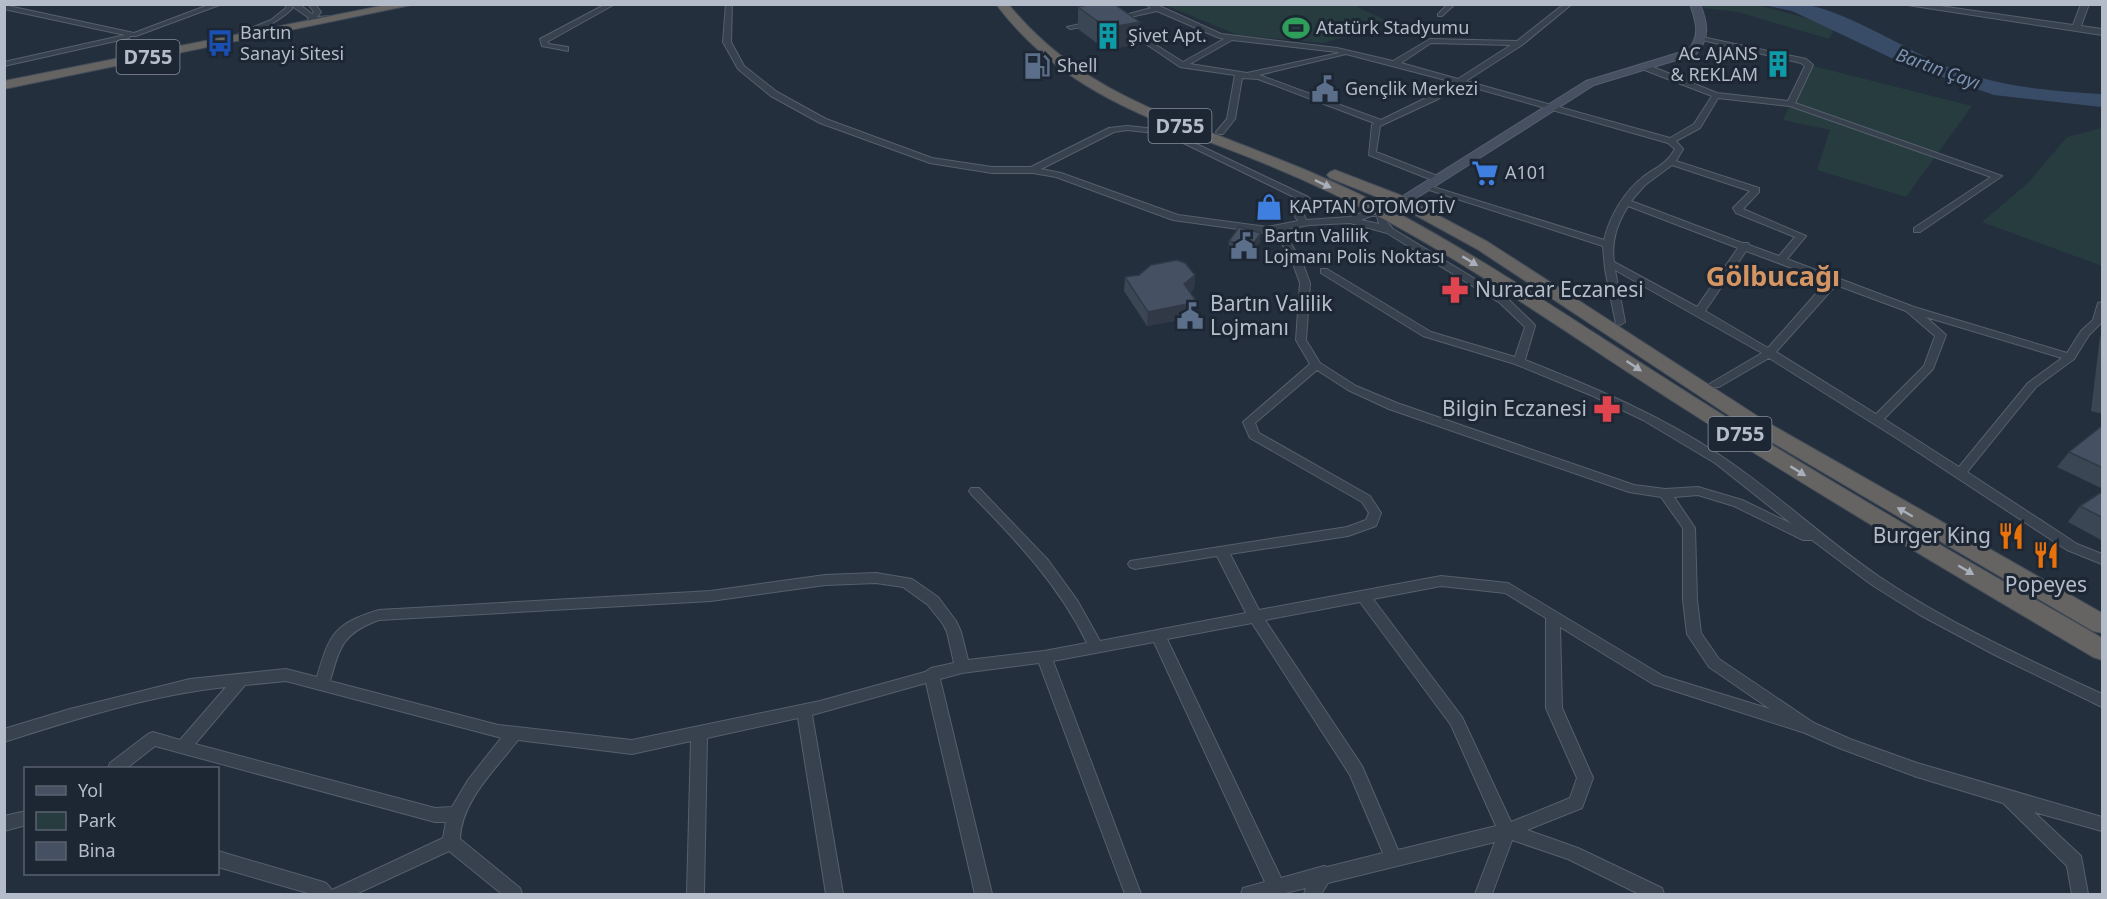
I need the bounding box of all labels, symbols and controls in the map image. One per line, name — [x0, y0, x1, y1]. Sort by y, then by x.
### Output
sports icon: Atatürk Stadyumu — [1281, 13, 1311, 43]
place label: Atatürk Stadyumu — [1316, 15, 1469, 39]
place label: Bartın Sanayi Sitesi — [240, 20, 344, 65]
building icon: Şivet Apt. — [1093, 21, 1123, 51]
place label: Şivet Apt. — [1128, 23, 1207, 47]
bus stop icon: Bartın Sanayi Sitesi — [205, 28, 235, 58]
road number: D755 — [116, 40, 180, 74]
place label: AC AJANS & REKLAM — [1671, 41, 1758, 86]
water label: Bartın Çayı — [1893, 42, 1984, 94]
building icon: AC AJANS & REKLAM — [1763, 49, 1793, 79]
fuel station icon: Shell — [1022, 51, 1052, 81]
place label: Shell — [1057, 53, 1097, 77]
public building icon: Gençlik Merkezi — [1310, 74, 1340, 104]
place label: Gençlik Merkezi — [1345, 76, 1478, 100]
road number: D755 — [1148, 109, 1212, 143]
supermarket icon: A101 — [1470, 158, 1500, 188]
place label: A101 — [1505, 160, 1547, 184]
one-way arrow — [1314, 179, 1331, 188]
shop icon: KAPTAN OTOMOTİV — [1254, 192, 1284, 222]
place label: KAPTAN OTOMOTİV — [1289, 194, 1455, 218]
place label: Bartın Valilik Lojmanı Polis Noktası — [1264, 223, 1445, 268]
public building icon: Bartın Valilik Lojmanı Polis Noktası — [1229, 231, 1259, 261]
one-way arrow — [1462, 255, 1478, 266]
district label: Gölbucağı — [1706, 257, 1840, 294]
pharmacy icon: Nuracar Eczanesi — [1440, 275, 1470, 305]
place label: Nuracar Eczanesi — [1475, 275, 1644, 303]
place label: Bartın Valilik Lojmanı — [1210, 289, 1333, 341]
public building icon: Bartın Valilik Lojmanı — [1175, 301, 1205, 331]
one-way arrow — [1626, 360, 1642, 371]
place label: Bilgin Eczanesi — [1442, 394, 1587, 422]
pharmacy icon: Bilgin Eczanesi — [1592, 394, 1622, 424]
road number: D755 — [1708, 417, 1772, 451]
one-way arrow — [1790, 465, 1806, 476]
one-way arrow — [1897, 507, 1914, 517]
place label: Burger King — [1873, 521, 1991, 549]
restaurant icon: Burger King — [1996, 521, 2026, 551]
restaurant icon: Popeyes — [2031, 540, 2061, 570]
one-way arrow — [1958, 565, 1974, 576]
place label: Popeyes — [2005, 570, 2087, 598]
legend — [24, 767, 219, 875]
text: Yol — [78, 778, 103, 802]
text: Park — [78, 808, 116, 832]
text: Bina — [78, 838, 116, 862]

